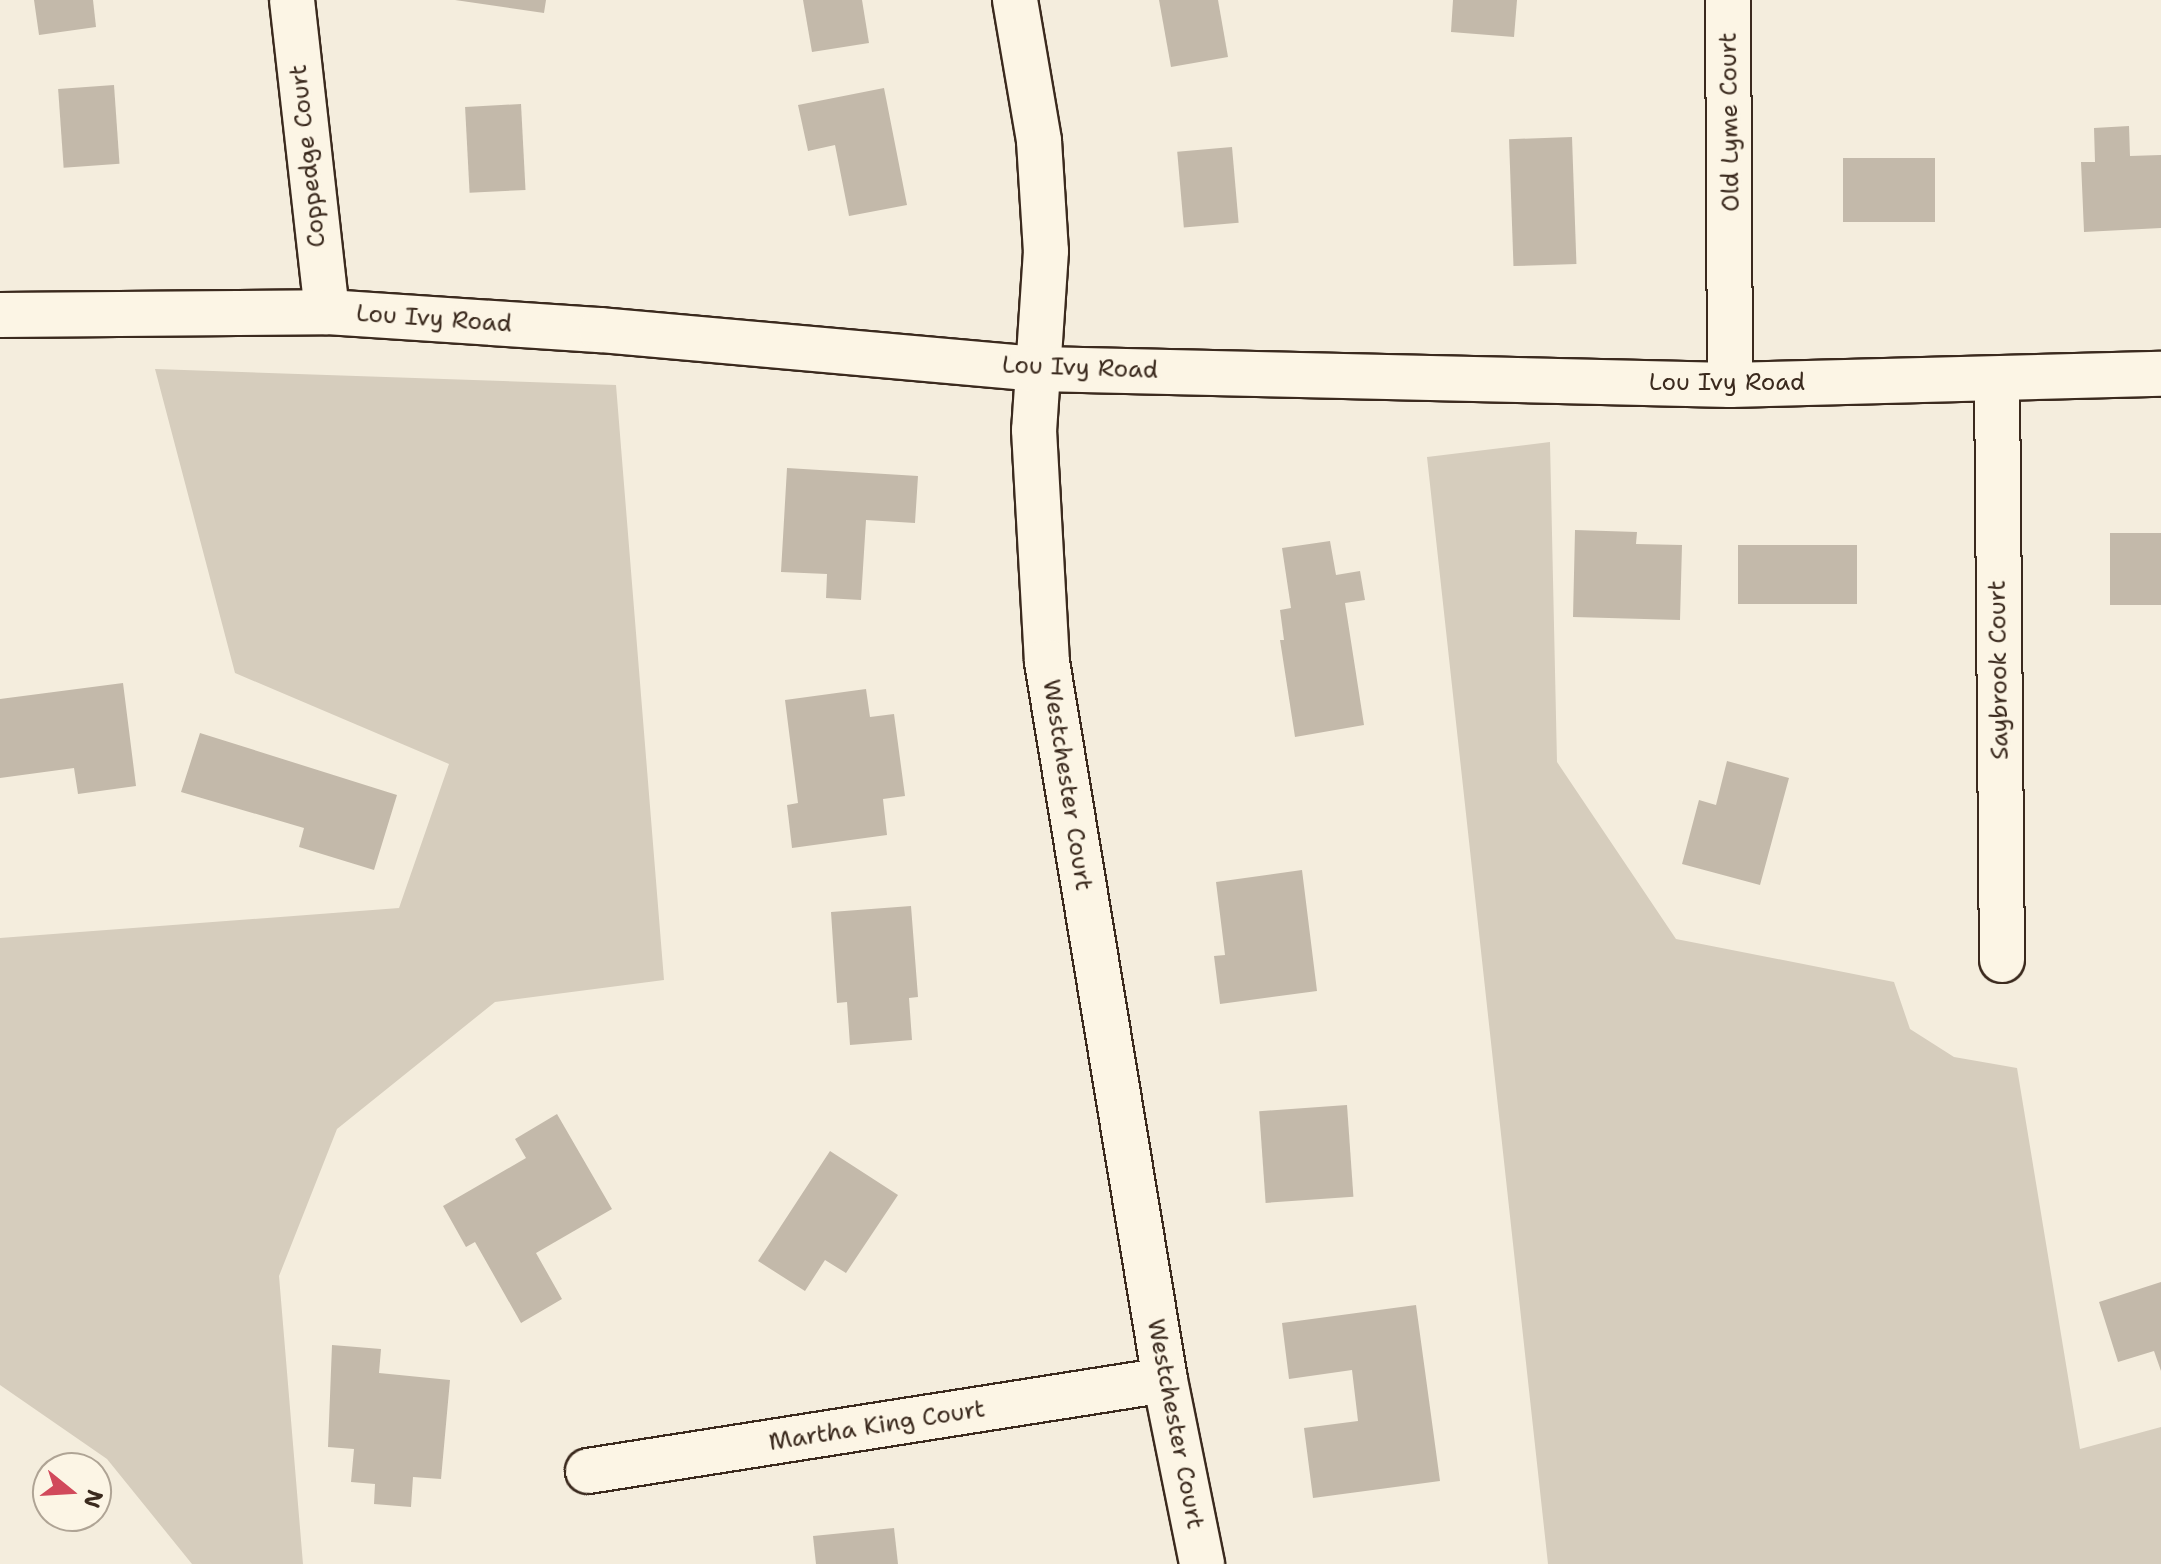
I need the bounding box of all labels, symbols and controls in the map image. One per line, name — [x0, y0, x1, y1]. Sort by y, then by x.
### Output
street label: Old Lyme Court — [1714, 32, 1746, 212]
street label: Coppedge Court — [284, 63, 332, 249]
street label: Lou Ivy Road — [355, 299, 513, 339]
street label: Lou Ivy Road — [1001, 351, 1159, 385]
street label: Lou Ivy Road — [1649, 369, 1805, 397]
street label: Saybrook Court — [1983, 580, 2015, 760]
street label: Westchester Court — [1036, 677, 1098, 893]
street label: Westchester Court — [1141, 1316, 1209, 1532]
street label: Martha King Court — [767, 1395, 987, 1457]
north arrow — [32, 1452, 112, 1532]
text: N — [77, 1486, 110, 1512]

